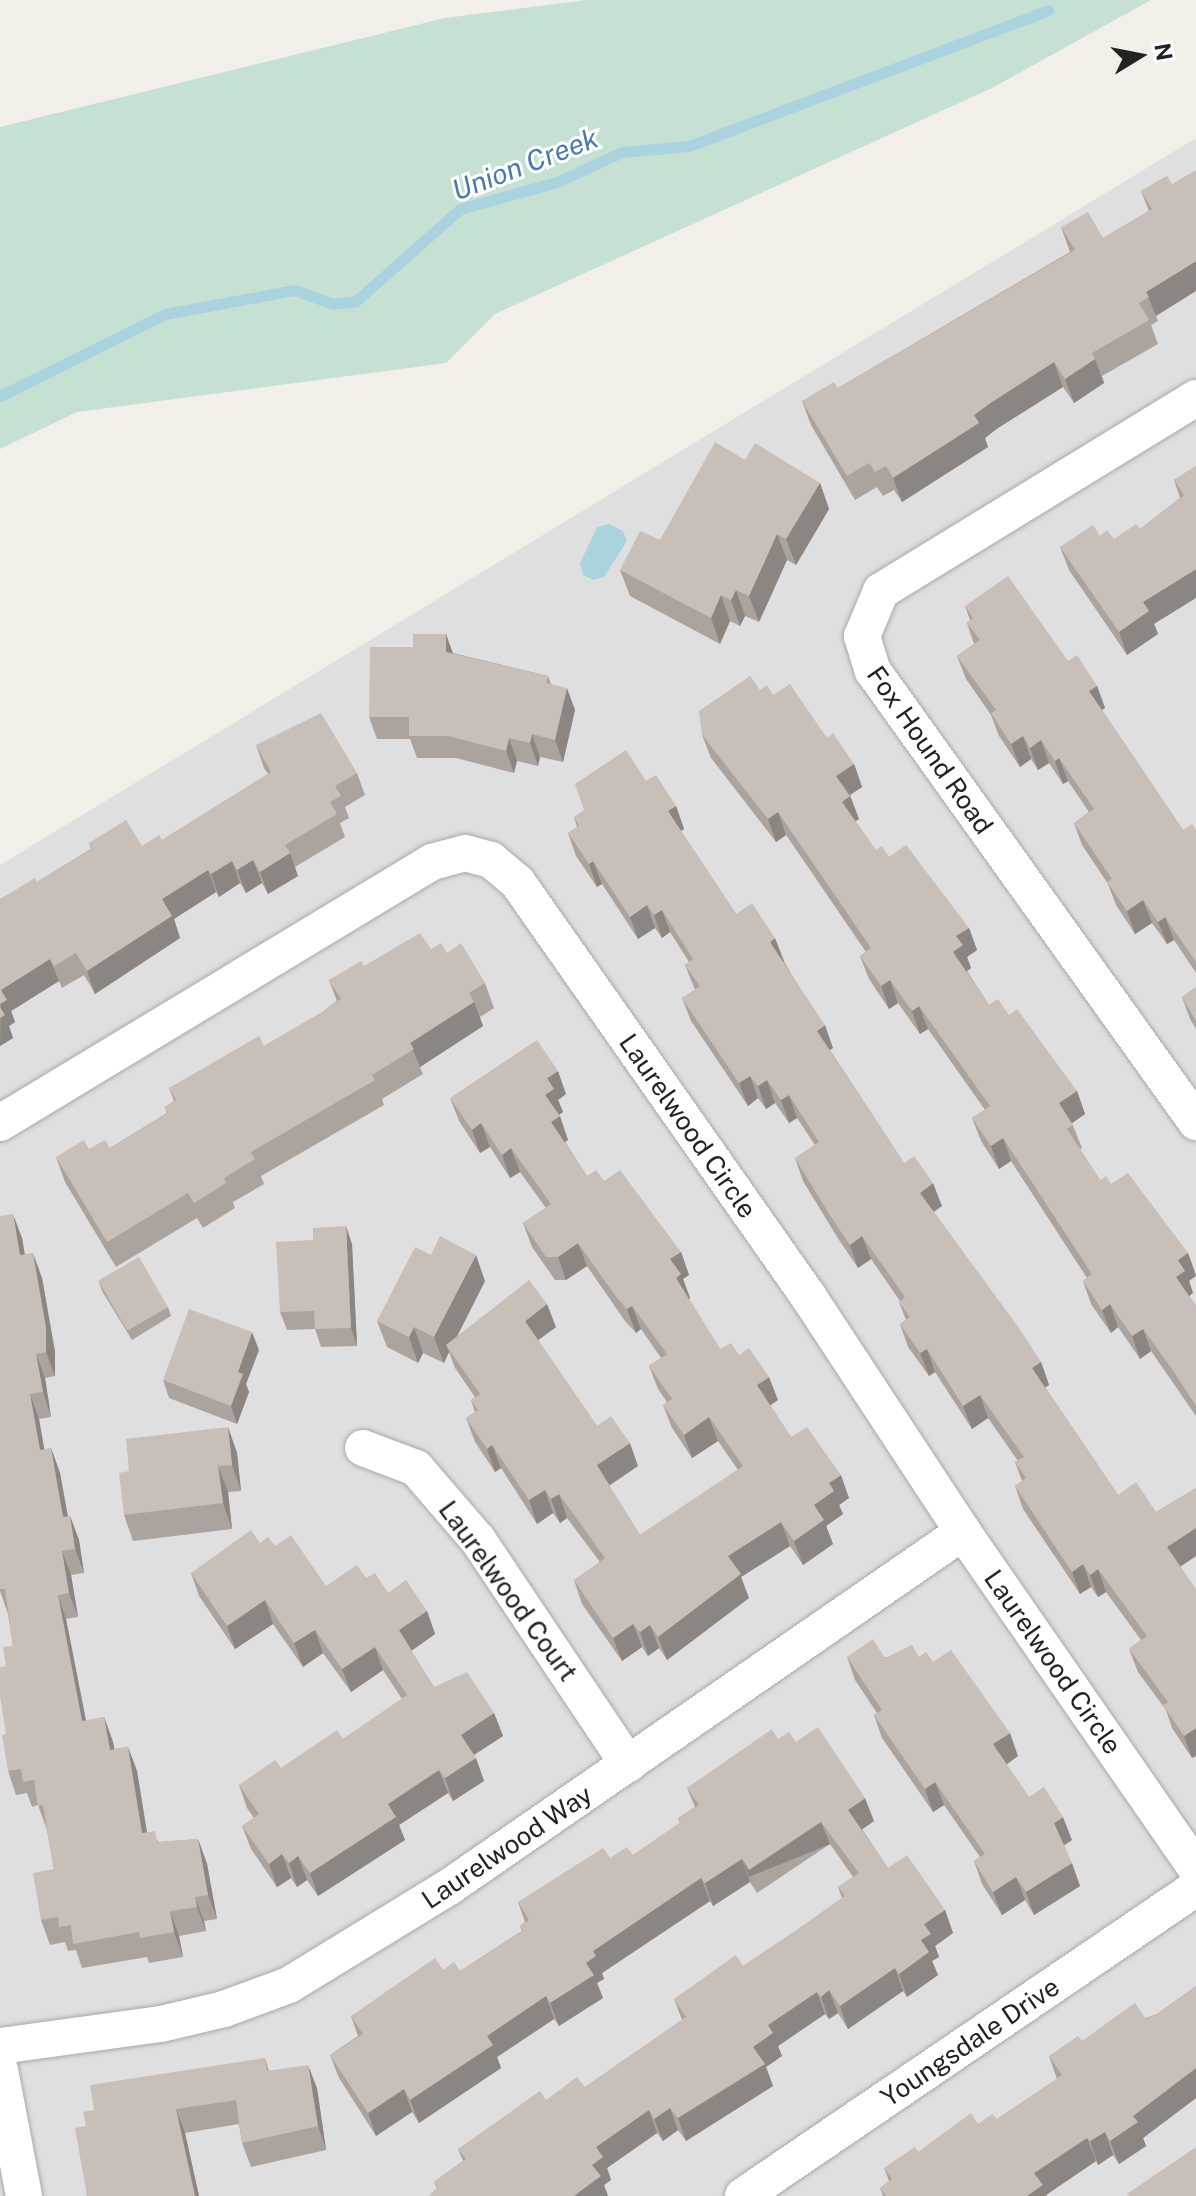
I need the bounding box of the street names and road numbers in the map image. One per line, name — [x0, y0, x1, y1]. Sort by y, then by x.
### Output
street label: Fox Hound Road — [860, 660, 1000, 840]
street label: Laurelwood Circle — [613, 1028, 763, 1224]
street label: Laurelwood Court — [432, 1495, 584, 1687]
street label: Laurelwood Circle — [978, 1564, 1128, 1760]
street label: Laurelwood Way — [416, 1778, 598, 1916]
street label: Youngsdale Drive — [875, 1971, 1065, 2113]

